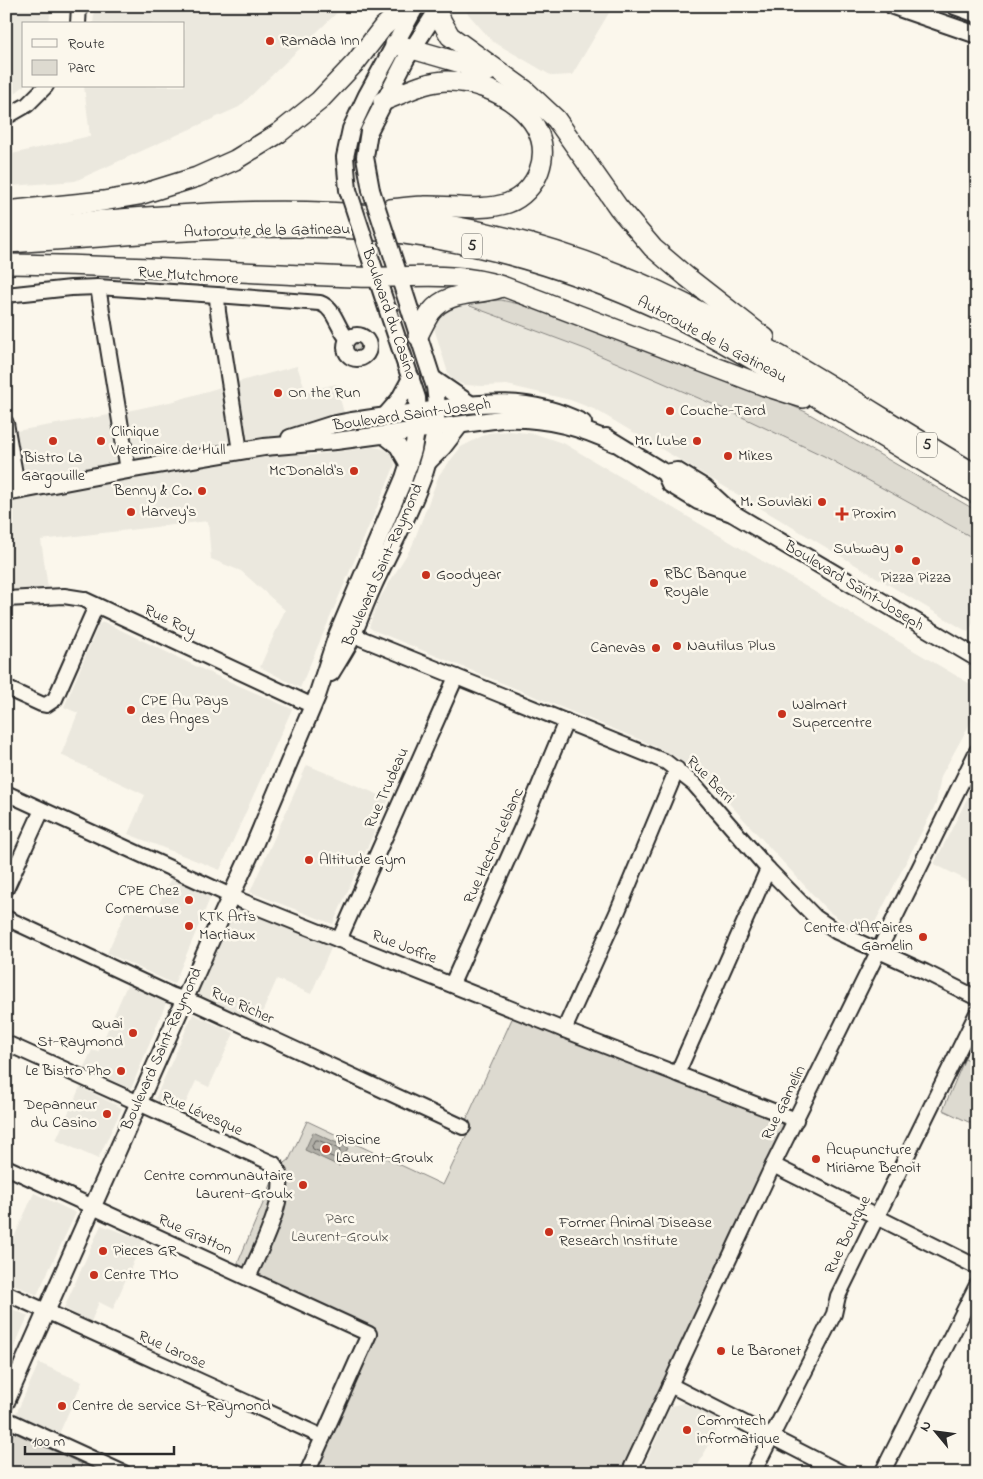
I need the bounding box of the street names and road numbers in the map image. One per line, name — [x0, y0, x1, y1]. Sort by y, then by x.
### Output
street label: Autoroute de la Gatineau — [183, 218, 351, 244]
road number: 5 — [462, 234, 482, 258]
street label: Boulevard du Casino — [355, 244, 423, 383]
street label: Rue Mutchmore — [137, 261, 240, 292]
street label: Autoroute de la Gatineau — [633, 290, 791, 390]
street label: Boulevard Saint-Joseph — [331, 392, 492, 438]
road number: 5 — [917, 432, 937, 458]
street label: Boulevard Saint-Raymond — [336, 480, 430, 651]
street label: Boulevard Saint-Joseph — [779, 534, 928, 637]
street label: Rue Roy — [140, 598, 200, 644]
street label: Rue Trudeau — [358, 744, 416, 832]
street label: Rue Berri — [680, 750, 740, 810]
street label: Rue Hector-Leblanc — [458, 783, 531, 908]
street label: Rue Joffre — [368, 924, 441, 971]
street label: Boulevard Saint-Raymond — [115, 964, 209, 1135]
street label: Rue Richer — [206, 981, 278, 1031]
street label: Rue Gamelin — [755, 1061, 813, 1145]
street label: Rue Lévesque — [157, 1085, 247, 1143]
street label: Rue Bourque — [819, 1191, 878, 1279]
street label: Rue Gratton — [154, 1208, 236, 1262]
street label: Rue Larose — [134, 1324, 211, 1376]

